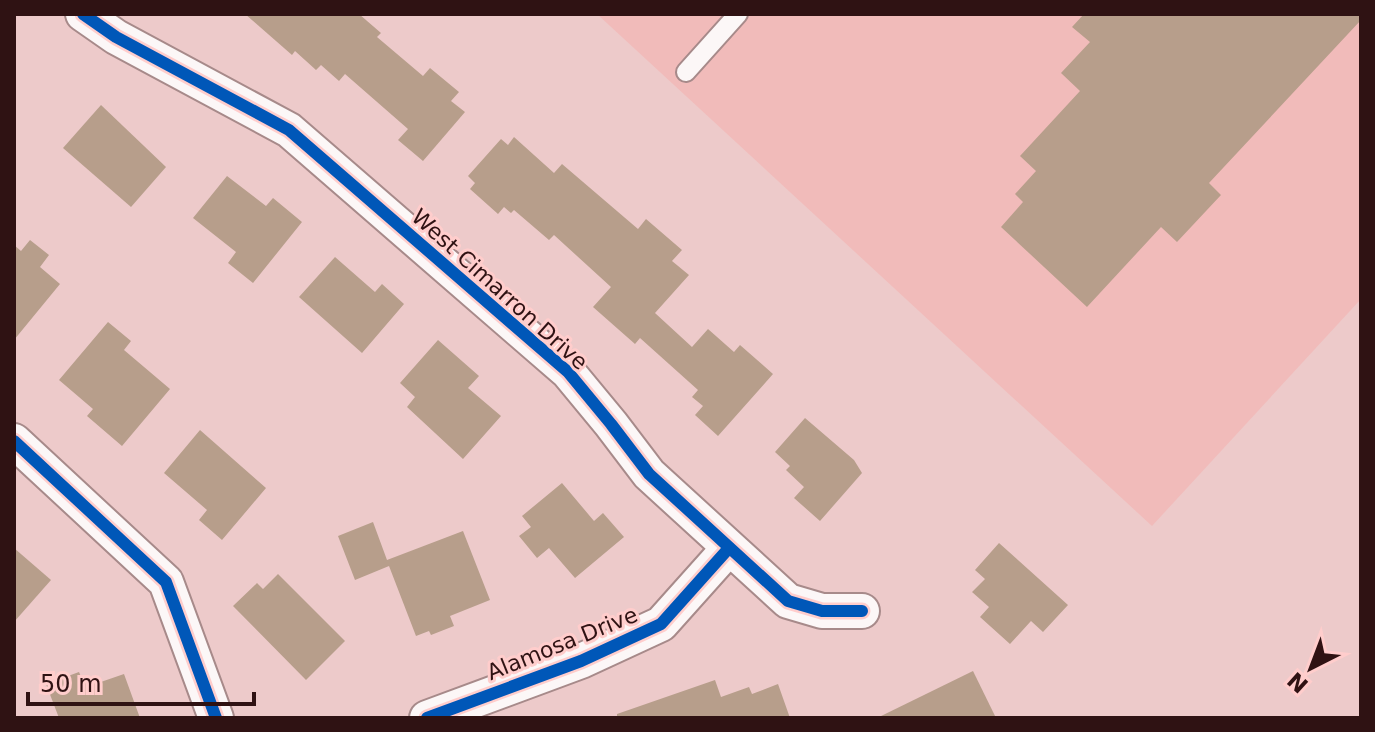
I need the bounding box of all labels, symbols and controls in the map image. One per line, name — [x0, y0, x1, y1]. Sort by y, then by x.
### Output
street label: West Cimarron Drive — [407, 204, 593, 375]
street label: Alamosa Drive — [483, 602, 641, 685]
north arrow — [1271, 628, 1351, 708]
scale bar — [28, 656, 254, 706]
text: N — [1283, 667, 1313, 698]
text: 50 m — [40, 670, 102, 698]

